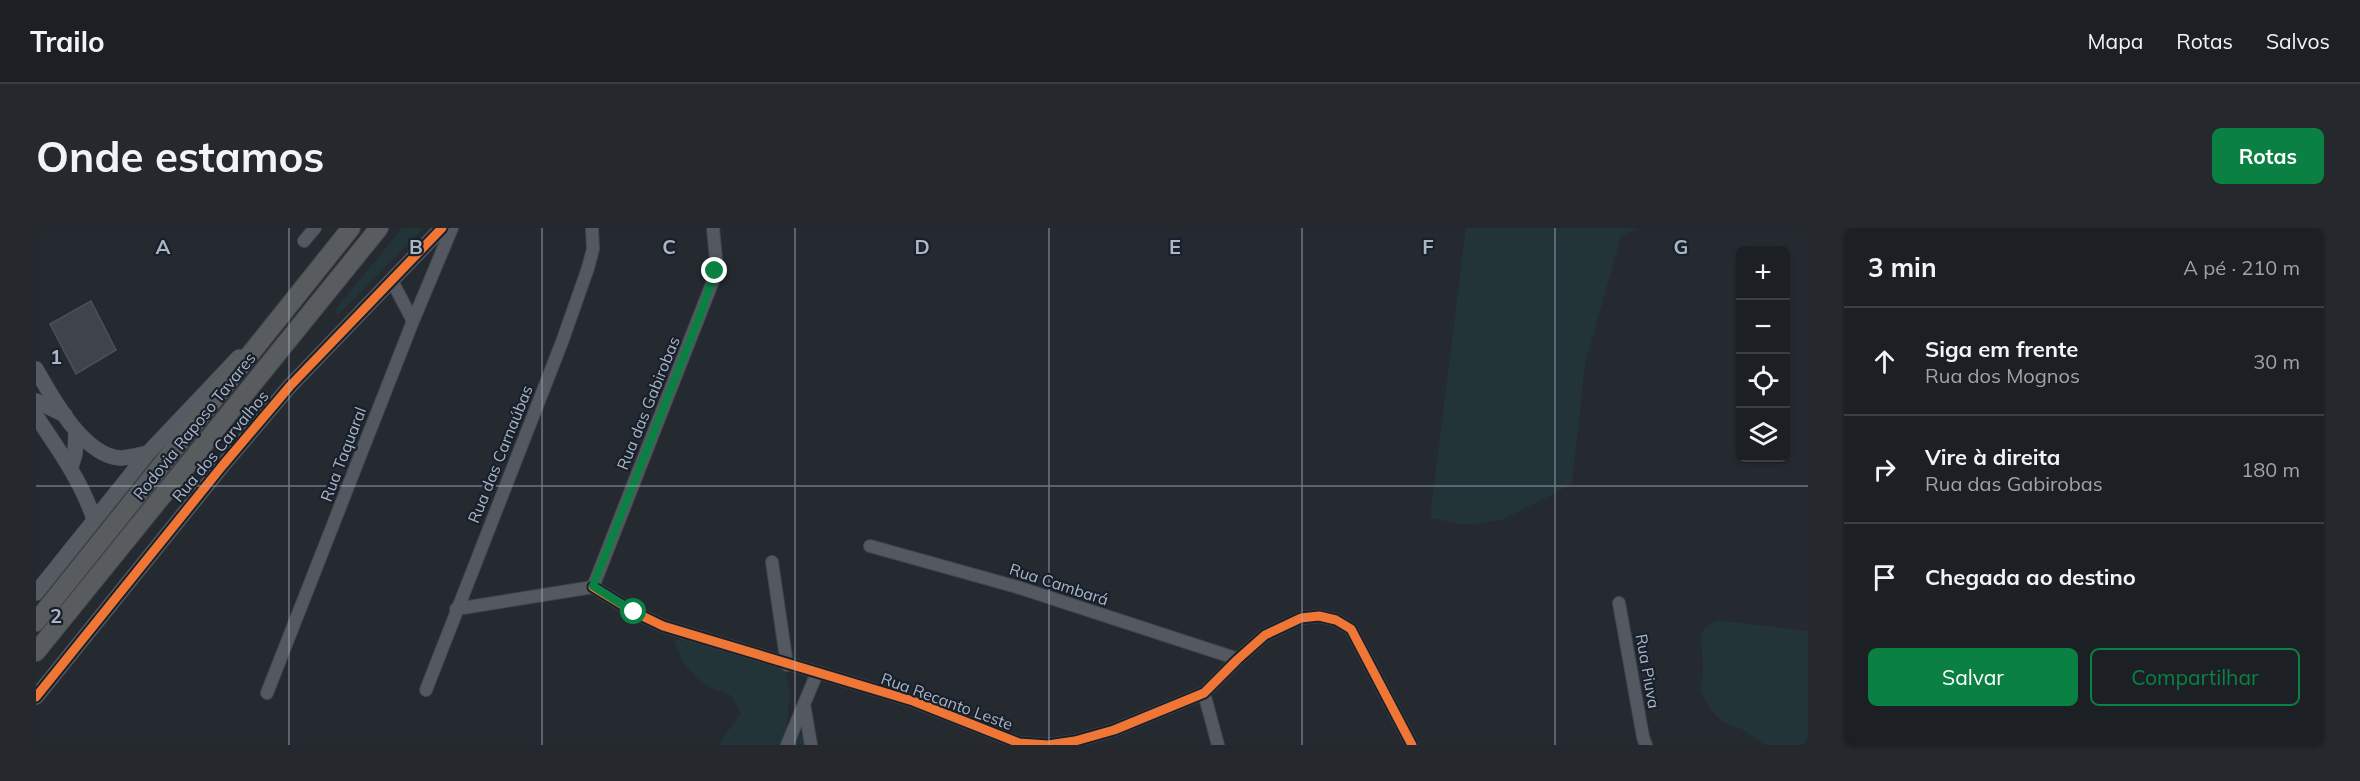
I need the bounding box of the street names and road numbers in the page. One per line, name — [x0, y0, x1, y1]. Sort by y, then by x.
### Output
street label: Rua das Gabirobas — [612, 333, 684, 473]
street label: Rodovia Raposo Tavares — [128, 348, 260, 504]
street label: Rua das Carnaúbas — [463, 382, 537, 526]
street label: Rua dos Carvalhos — [167, 386, 273, 506]
street label: Rua Taquaral — [316, 404, 370, 504]
street label: Rua Cambará — [1007, 559, 1111, 609]
street label: Rua Piuva — [1632, 632, 1664, 710]
street label: Rua Recanto Leste — [878, 668, 1016, 734]

